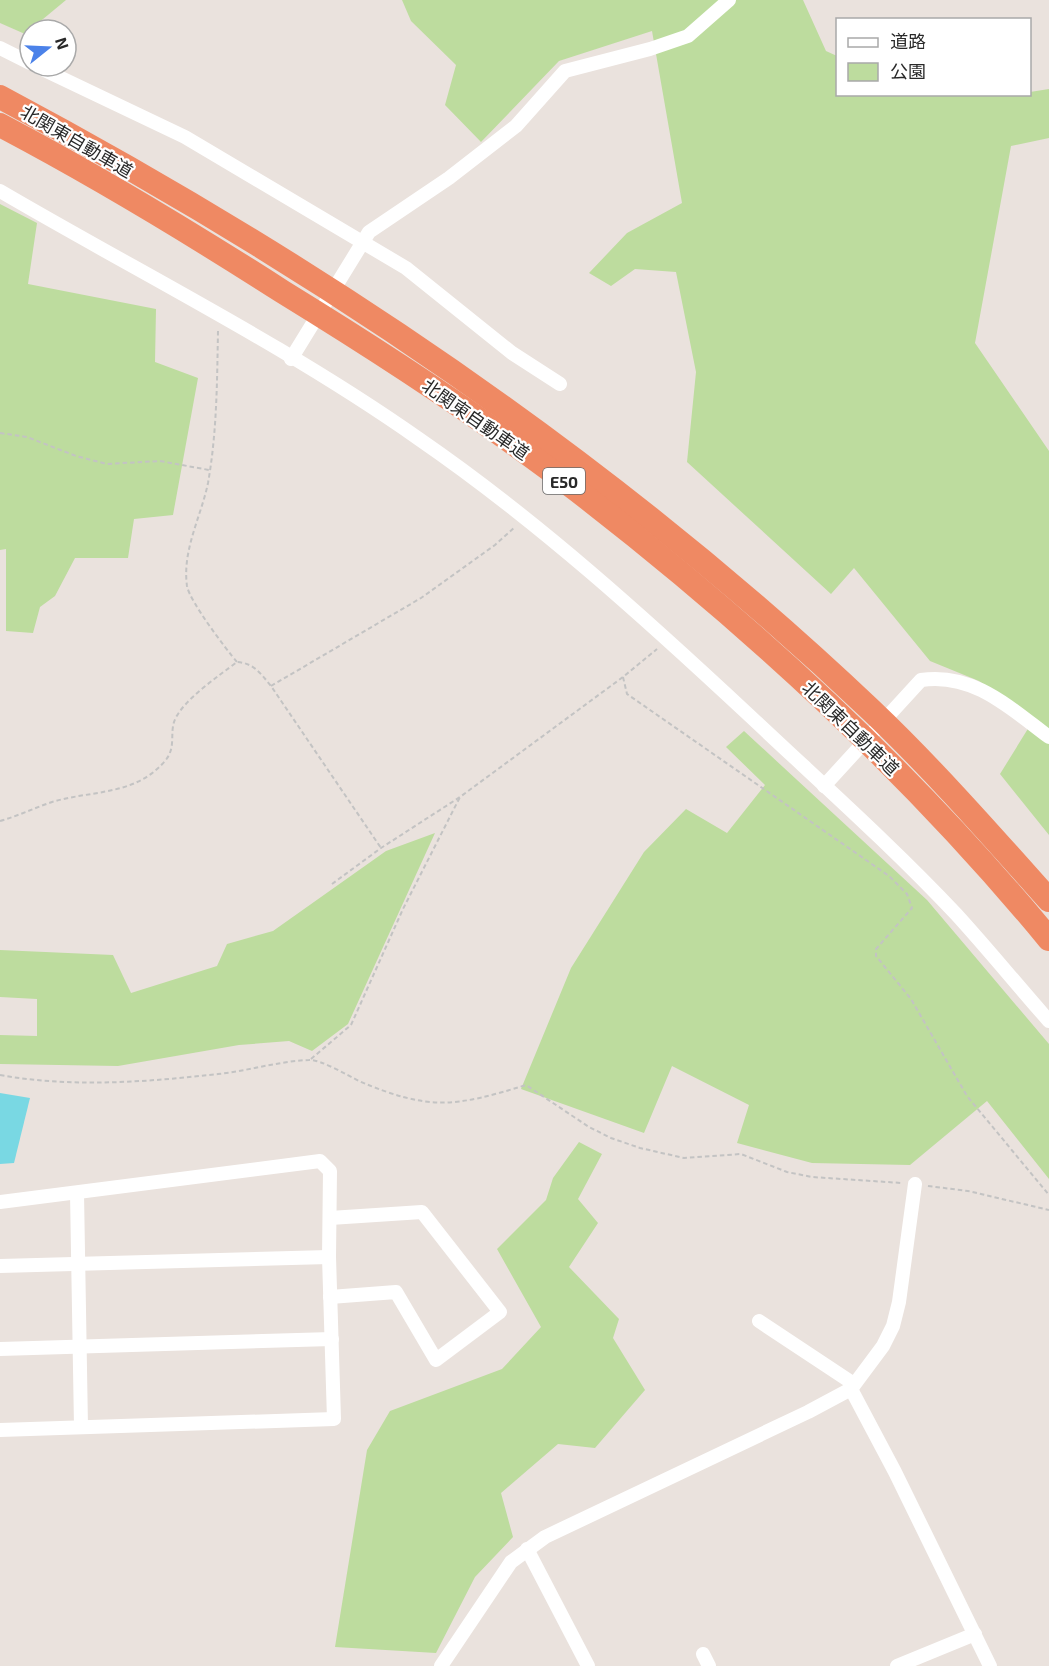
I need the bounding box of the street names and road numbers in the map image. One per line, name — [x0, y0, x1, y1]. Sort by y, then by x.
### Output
street label: 北関東自動車道 — [17, 100, 137, 182]
street label: 北関東自動車道 — [418, 374, 534, 464]
road number: E50 — [543, 468, 585, 494]
street label: 北関東自動車道 — [798, 676, 904, 780]

